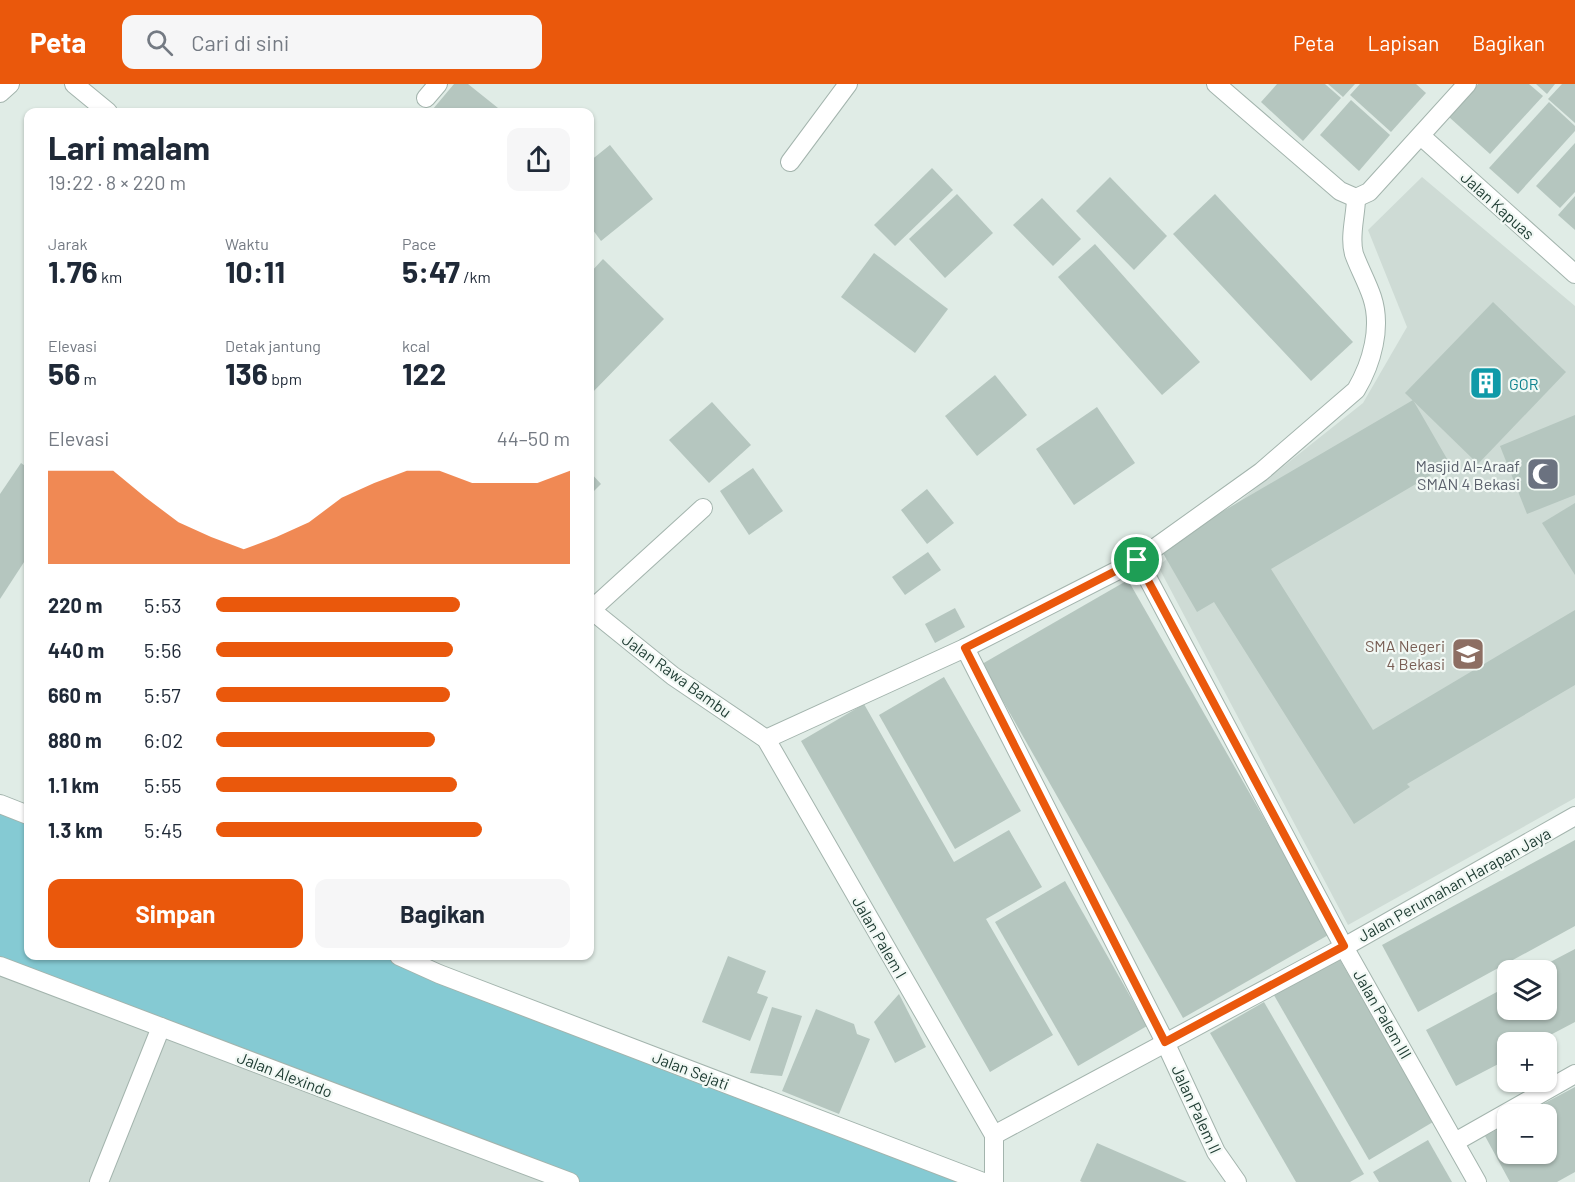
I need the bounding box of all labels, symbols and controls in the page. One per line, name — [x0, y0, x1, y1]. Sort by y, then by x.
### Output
search box — [122, 15, 542, 69]
text: Peta — [30, 25, 86, 59]
icon: search — [143, 26, 176, 59]
text: Cari di sini — [191, 29, 289, 55]
text: Peta — [1293, 30, 1334, 55]
text: Lapisan — [1367, 30, 1439, 55]
text: Bagikan — [1472, 30, 1545, 55]
text: Lari malam — [48, 127, 210, 167]
button: share — [507, 128, 570, 191]
street label: Jalan Kapuas — [1457, 167, 1539, 243]
text: 19:22 · 8 × 220 m — [48, 170, 186, 194]
text: Jarak — [48, 234, 87, 253]
text: Waktu — [225, 234, 269, 253]
text: Pace — [402, 234, 436, 253]
text: 1.76 — [48, 253, 98, 289]
text: 10:11 — [225, 253, 285, 289]
text: 5:47 — [402, 253, 460, 289]
text: km — [98, 267, 122, 286]
text: /km — [460, 267, 491, 286]
text: Elevasi — [48, 336, 97, 355]
text: Detak jantung — [225, 336, 321, 355]
text: kcal — [402, 336, 430, 355]
text: 56 — [48, 355, 80, 391]
text: 136 — [225, 355, 268, 391]
text: 122 — [402, 355, 446, 391]
building icon: GOR — [1468, 365, 1504, 401]
text: m — [80, 369, 97, 388]
text: bpm — [268, 369, 302, 388]
place label: GOR — [1509, 374, 1539, 393]
text: Elevasi — [48, 426, 109, 450]
text: 44–50 m — [497, 426, 570, 450]
place label: Masjid Al-Araaf SMAN 4 Bekasi — [1416, 456, 1520, 493]
mosque icon: Masjid Al-Araaf SMAN 4 Bekasi — [1525, 456, 1561, 492]
pin — [1111, 534, 1162, 585]
icon: arrive — [1120, 543, 1153, 576]
text: 220 m — [48, 593, 103, 617]
text: 5:53 — [144, 593, 182, 617]
street label: Jalan Rawa Bambu — [619, 629, 735, 721]
place label: SMA Negeri 4 Bekasi — [1365, 636, 1445, 673]
school or university icon: SMA Negeri 4 Bekasi — [1450, 636, 1486, 672]
text: 440 m — [48, 638, 104, 662]
text: 5:56 — [144, 638, 182, 662]
text: 660 m — [48, 683, 102, 707]
text: 5:57 — [144, 683, 181, 707]
text: 880 m — [48, 728, 102, 752]
text: 6:02 — [144, 728, 183, 752]
text: 1.1 km — [48, 773, 99, 797]
text: 5:55 — [144, 773, 182, 797]
text: 1.3 km — [48, 818, 103, 842]
text: 5:45 — [144, 818, 182, 842]
street label: Jalan Perumahan Harapan Jaya — [1354, 823, 1554, 945]
button: Simpan — [48, 879, 303, 948]
button: Bagikan — [315, 879, 570, 948]
street label: Jalan Palem I — [849, 893, 911, 981]
map controls — [1497, 960, 1557, 1164]
button: layers — [1497, 960, 1557, 1020]
street label: Jalan Palem III — [1350, 966, 1416, 1062]
button: + — [1497, 1032, 1557, 1092]
street label: Jalan Alexindo — [235, 1047, 335, 1101]
street label: Jalan Sejati — [650, 1047, 732, 1093]
street label: Jalan Palem II — [1168, 1062, 1226, 1156]
button: − — [1497, 1104, 1557, 1164]

